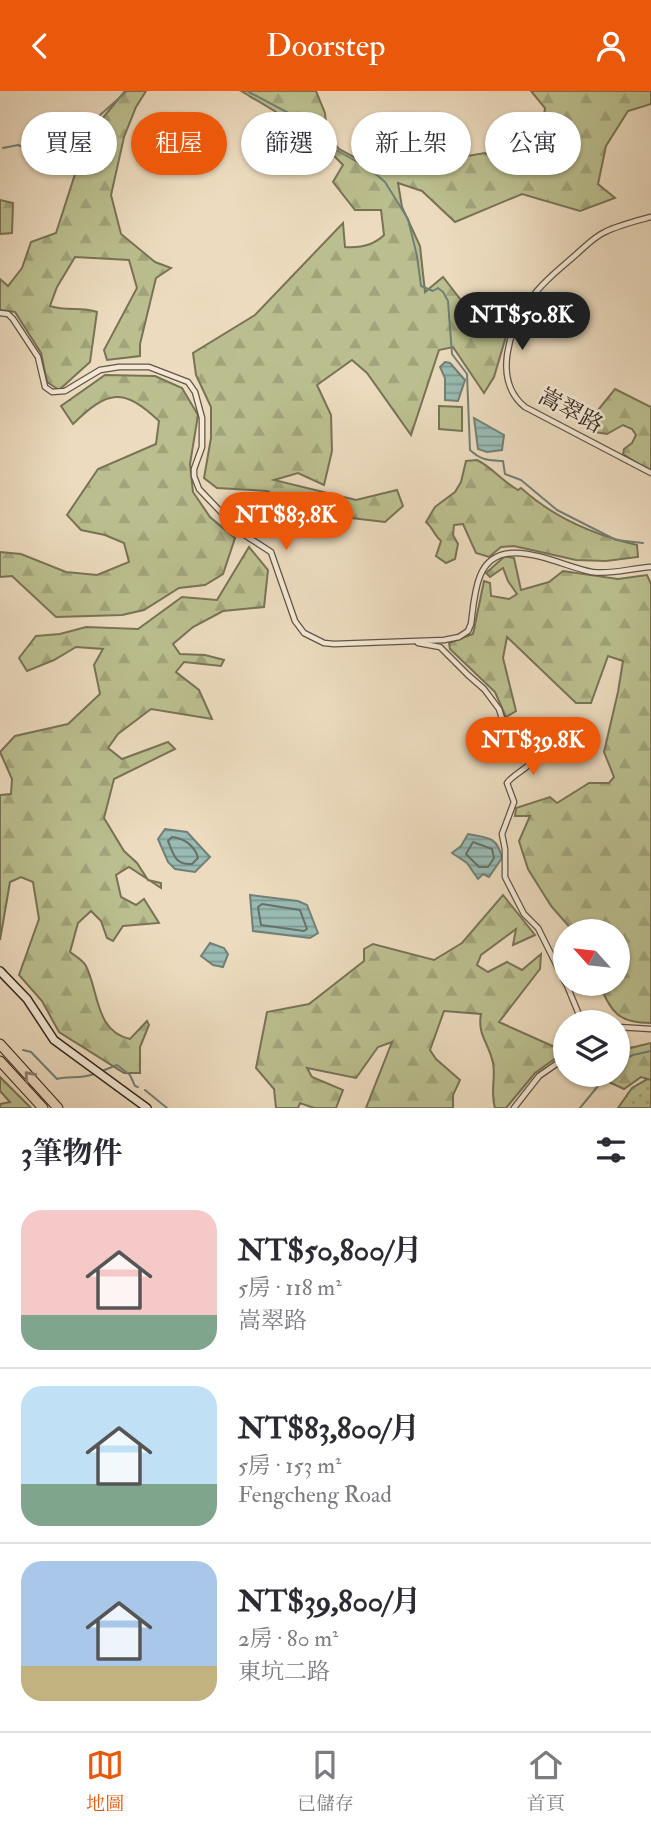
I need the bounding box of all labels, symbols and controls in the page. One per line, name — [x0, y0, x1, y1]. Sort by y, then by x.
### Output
text: Doorstep — [266, 26, 385, 66]
icon: back — [21, 27, 59, 65]
icon: person — [592, 27, 630, 65]
chip: 買屋 — [21, 112, 117, 175]
chip: 租屋 — [131, 112, 227, 175]
chip: 篩選 — [241, 112, 337, 175]
chip: 新上架 — [351, 112, 471, 175]
chip: 公寓 — [485, 112, 581, 175]
pin: NT$50.8K — [450, 293, 594, 352]
text: NT$50.8K — [470, 300, 574, 329]
street label: 嵩翠路 — [533, 381, 608, 439]
pin: NT$83.8K — [214, 493, 358, 552]
text: NT$83.8K — [235, 500, 337, 529]
pin: NT$39.8K — [461, 717, 605, 777]
text: NT$39.8K — [482, 725, 584, 754]
north arrow — [553, 919, 630, 996]
map controls — [553, 919, 630, 1087]
button: layers — [553, 1010, 630, 1087]
one-way arrow — [25, 1071, 37, 1084]
icon: filters — [592, 1131, 630, 1169]
text: 3筆物件 — [21, 1135, 123, 1172]
text: NT$50,800/月 — [238, 1232, 422, 1269]
icon: home — [77, 1238, 161, 1322]
text: 5房 · 118 m² — [238, 1273, 342, 1302]
text: 嵩翠路 — [238, 1306, 307, 1335]
text: NT$83,800/月 — [238, 1410, 420, 1447]
icon: home — [77, 1414, 161, 1498]
text: 5房 · 153 m² — [238, 1451, 342, 1480]
text: Fengcheng Road — [238, 1480, 392, 1509]
text: NT$39,800/月 — [238, 1583, 421, 1620]
icon: home — [77, 1589, 161, 1673]
text: 2房 · 80 m² — [238, 1624, 339, 1653]
text: 東坑二路 — [238, 1657, 330, 1686]
tab: 地圖 — [86, 1746, 124, 1816]
tab: 已儲存 — [297, 1746, 354, 1816]
tab: 首頁 — [527, 1746, 565, 1816]

